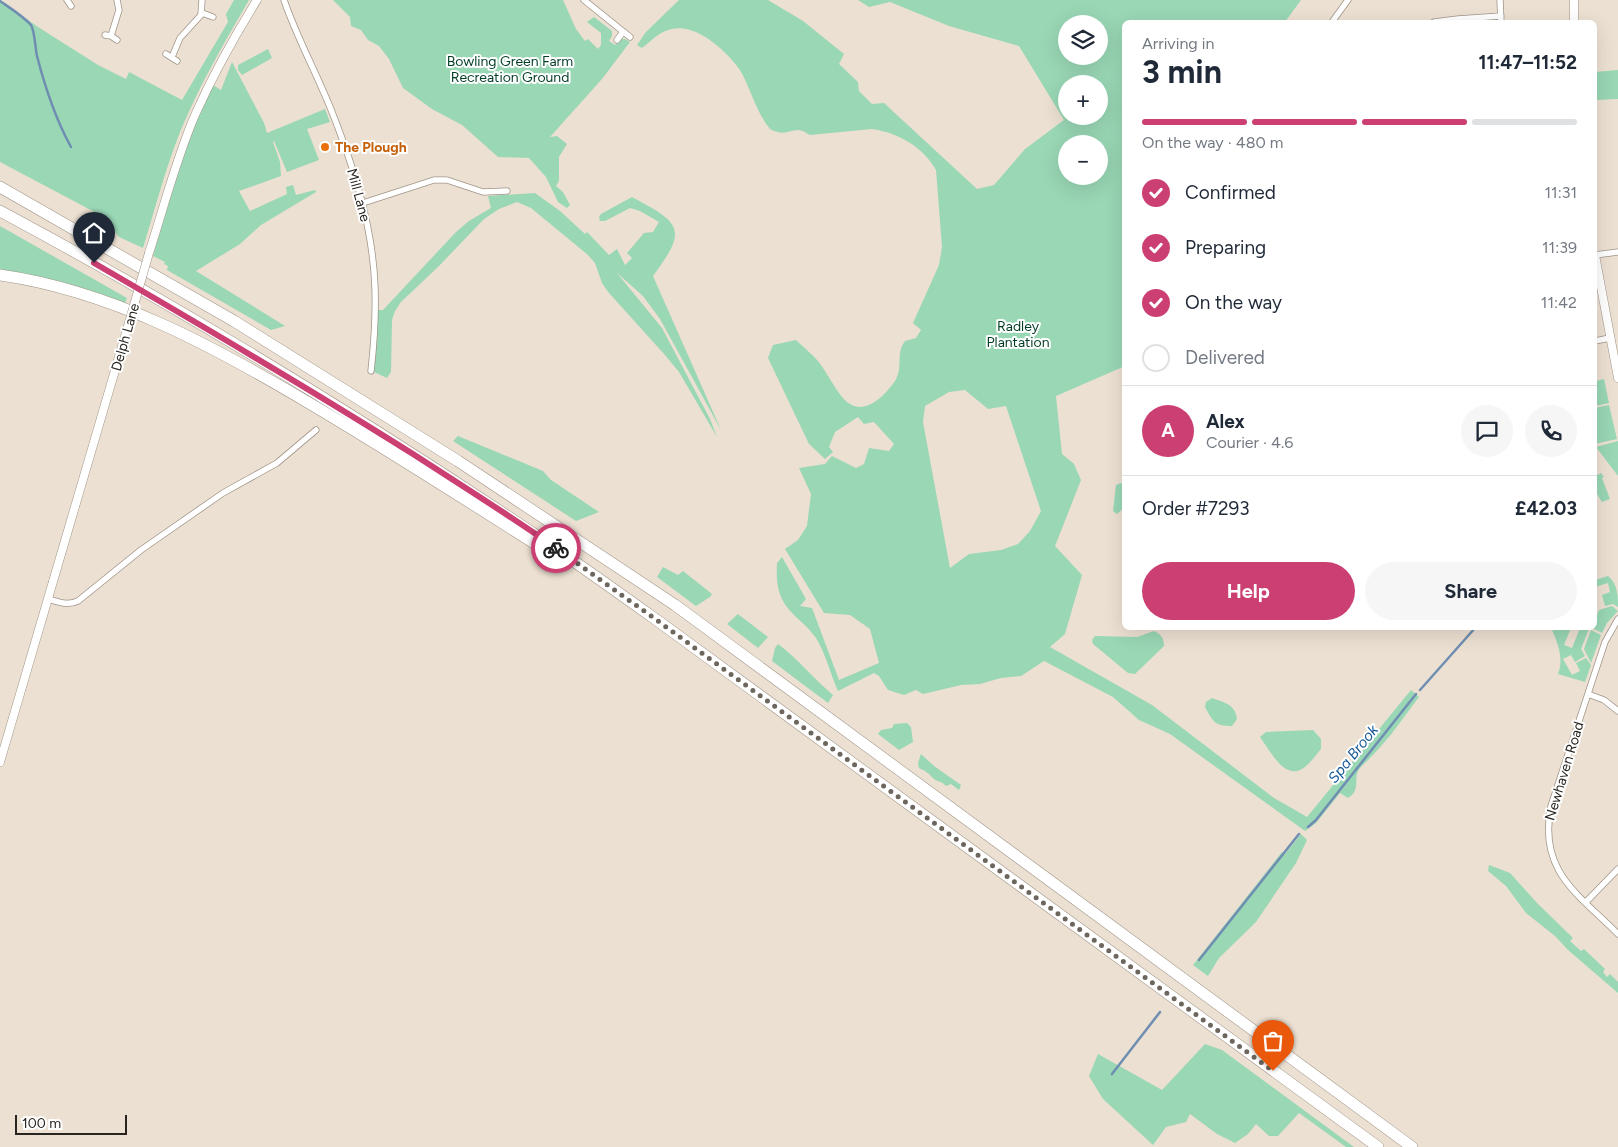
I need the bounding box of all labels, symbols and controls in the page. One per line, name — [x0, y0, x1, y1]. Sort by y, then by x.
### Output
map controls — [1058, 15, 1108, 185]
button: layers — [1058, 15, 1108, 65]
text: Arriving in — [1142, 34, 1214, 53]
text: 11:47–11:52 — [1478, 51, 1577, 74]
park label: Bowling Green Farm Recreation Ground — [447, 53, 573, 86]
text: 3 min — [1142, 53, 1222, 91]
button: + — [1058, 75, 1108, 125]
text: On the way · 480 m — [1142, 133, 1283, 152]
button: − — [1058, 135, 1108, 185]
place label: The Plough — [335, 139, 407, 156]
marker: The Plough — [319, 141, 331, 153]
street label: Mill Lane — [343, 167, 374, 224]
icon: check — [1142, 179, 1170, 207]
text: Confirmed — [1185, 181, 1276, 204]
text: 11:31 — [1544, 183, 1577, 202]
pin — [73, 212, 115, 263]
icon: home — [80, 219, 108, 247]
icon: check — [1142, 234, 1170, 262]
text: Preparing — [1185, 236, 1266, 259]
text: 11:39 — [1542, 238, 1577, 257]
icon: check — [1142, 289, 1170, 317]
text: On the way — [1185, 291, 1282, 314]
text: 11:42 — [1541, 293, 1577, 312]
street label: Delph Lane — [108, 301, 143, 373]
park label: Radley Plantation — [986, 318, 1050, 351]
text: Delivered — [1185, 346, 1265, 369]
button: chat — [1461, 405, 1513, 457]
button: phone — [1525, 405, 1577, 457]
text: Alex — [1206, 410, 1245, 433]
text: A — [1161, 419, 1175, 442]
text: Courier · 4.6 — [1206, 433, 1293, 452]
text: Order #7293 — [1142, 497, 1250, 520]
text: £42.03 — [1515, 497, 1577, 520]
courier — [531, 523, 581, 573]
icon: bike — [542, 534, 570, 562]
button: Help — [1142, 562, 1355, 620]
button: Share — [1365, 562, 1577, 620]
street label: Newhaven Road — [1541, 720, 1588, 823]
water label: Spa Brook — [1324, 721, 1382, 787]
pin — [1252, 1020, 1294, 1071]
icon: bag — [1259, 1027, 1287, 1055]
scale bar — [15, 1112, 128, 1135]
text: 100 m — [22, 1115, 61, 1132]

